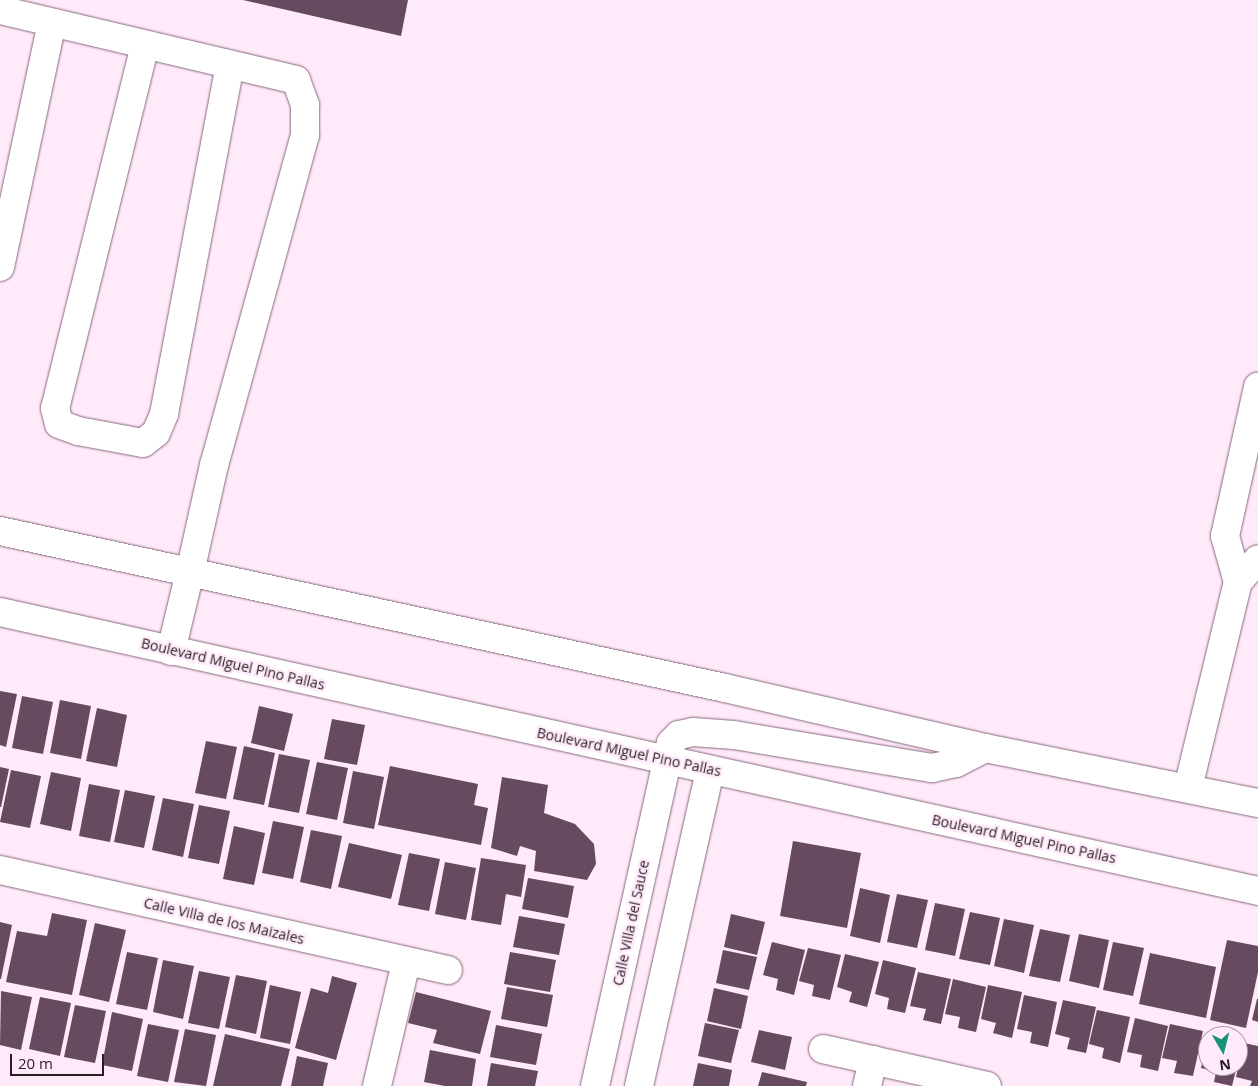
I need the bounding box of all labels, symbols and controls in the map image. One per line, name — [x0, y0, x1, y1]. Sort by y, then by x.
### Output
street label: Boulevard Miguel Pino Pallas — [140, 635, 326, 693]
street label: Boulevard Miguel Pino Pallas — [535, 724, 723, 780]
street label: Boulevard Miguel Pino Pallas — [930, 811, 1118, 867]
street label: Calle Villa del Sauce — [610, 859, 652, 987]
street label: Calle Villa de los Maizales — [142, 894, 306, 948]
north arrow — [1198, 1026, 1248, 1076]
scale bar — [12, 1044, 106, 1076]
text: 20 m — [18, 1053, 53, 1073]
text: N — [1218, 1055, 1232, 1076]

